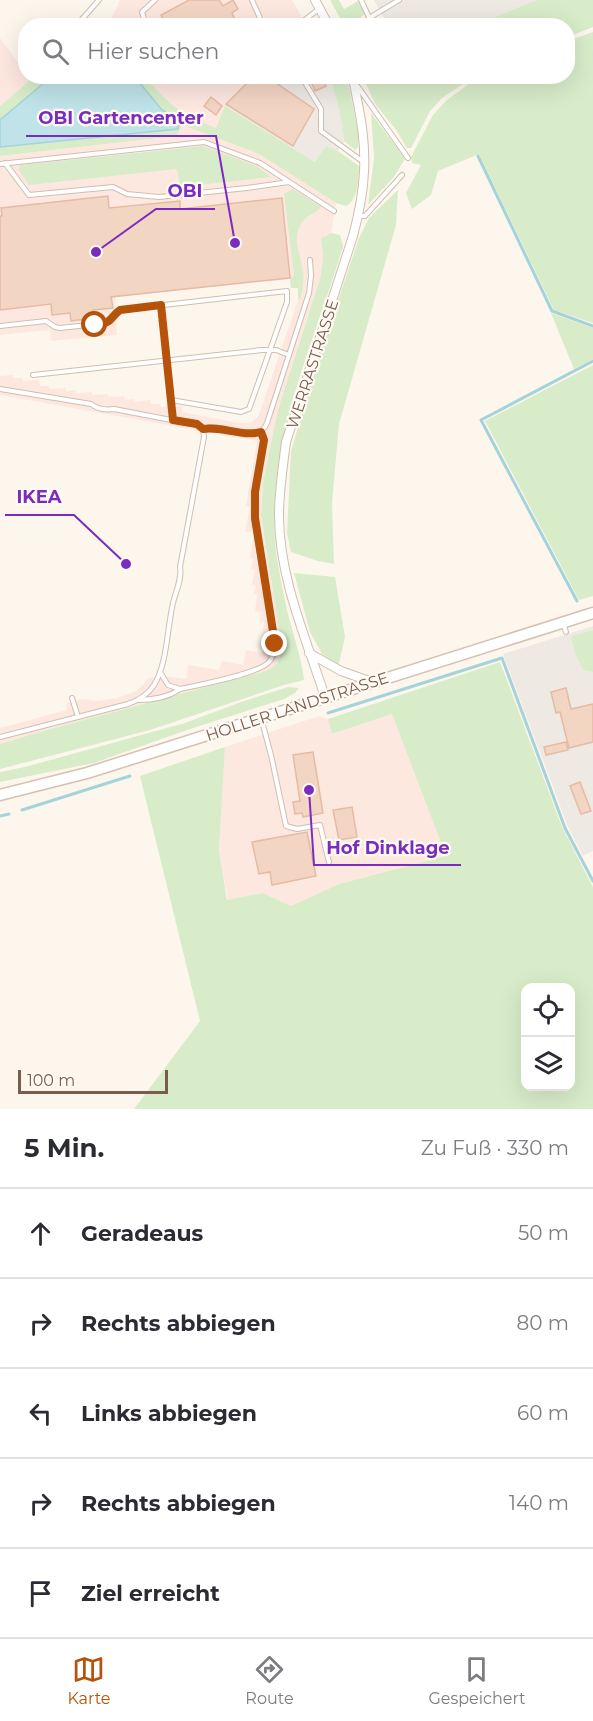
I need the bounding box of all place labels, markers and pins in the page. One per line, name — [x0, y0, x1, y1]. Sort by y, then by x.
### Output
callout: OBI Gartencenter — [26, 100, 216, 136]
callout: OBI — [156, 173, 215, 209]
callout: IKEA — [5, 479, 74, 515]
callout: Hof Dinklage — [314, 829, 461, 865]

